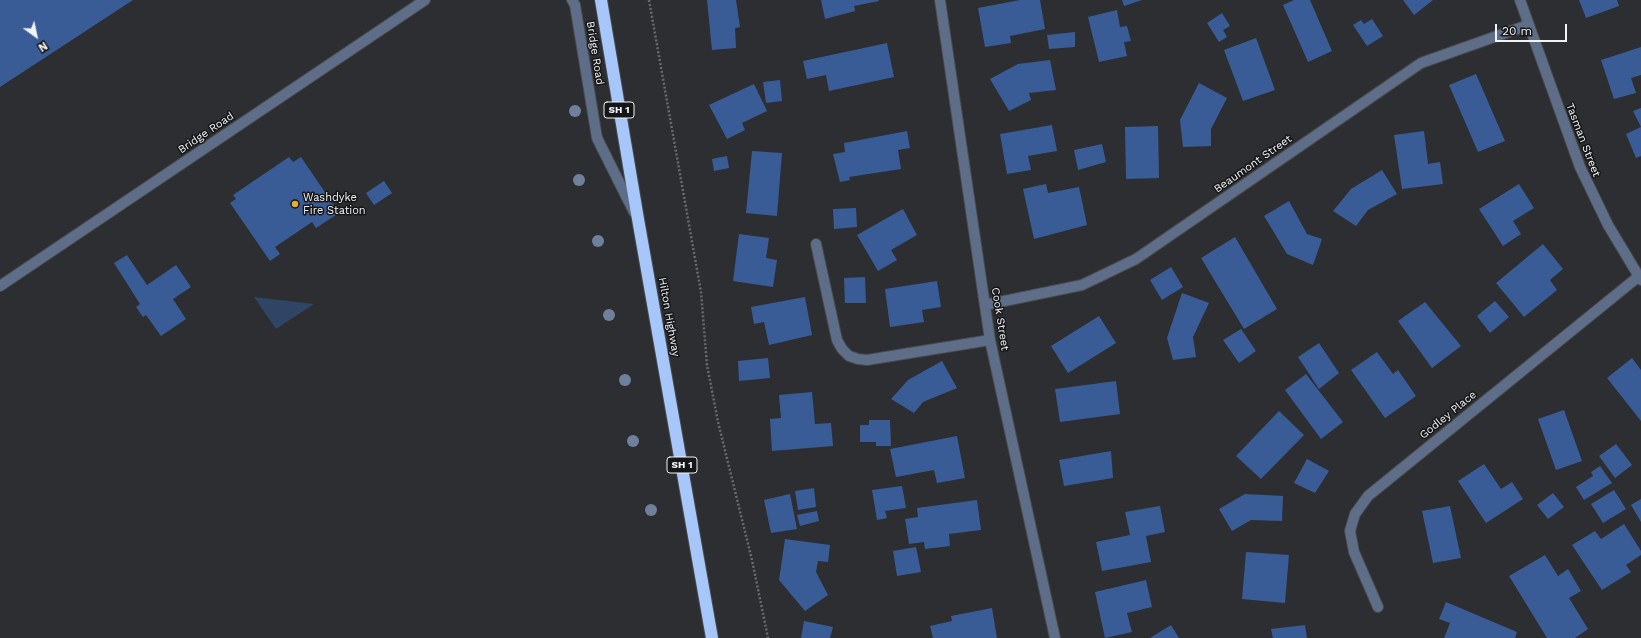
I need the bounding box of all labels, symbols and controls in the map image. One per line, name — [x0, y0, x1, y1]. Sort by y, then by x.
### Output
north arrow — [16, 16, 56, 56]
scale bar — [1497, 16, 1569, 42]
street label: Bridge Road — [583, 20, 607, 86]
text: 20 m — [1502, 24, 1532, 38]
text: N — [36, 39, 50, 54]
street label: Tasman Street — [1563, 101, 1603, 179]
road number: SH 1 — [604, 102, 634, 118]
street label: Bridge Road — [176, 110, 236, 156]
street label: Beaumont Street — [1212, 132, 1294, 196]
place label: Washdyke Fire Station — [303, 191, 366, 217]
marker: Washdyke Fire Station — [290, 199, 300, 209]
street label: Hilton Highway — [656, 276, 682, 358]
street label: Cook Street — [988, 286, 1012, 352]
street label: Godley Place — [1417, 388, 1479, 442]
road number: SH 1 — [667, 457, 697, 473]

